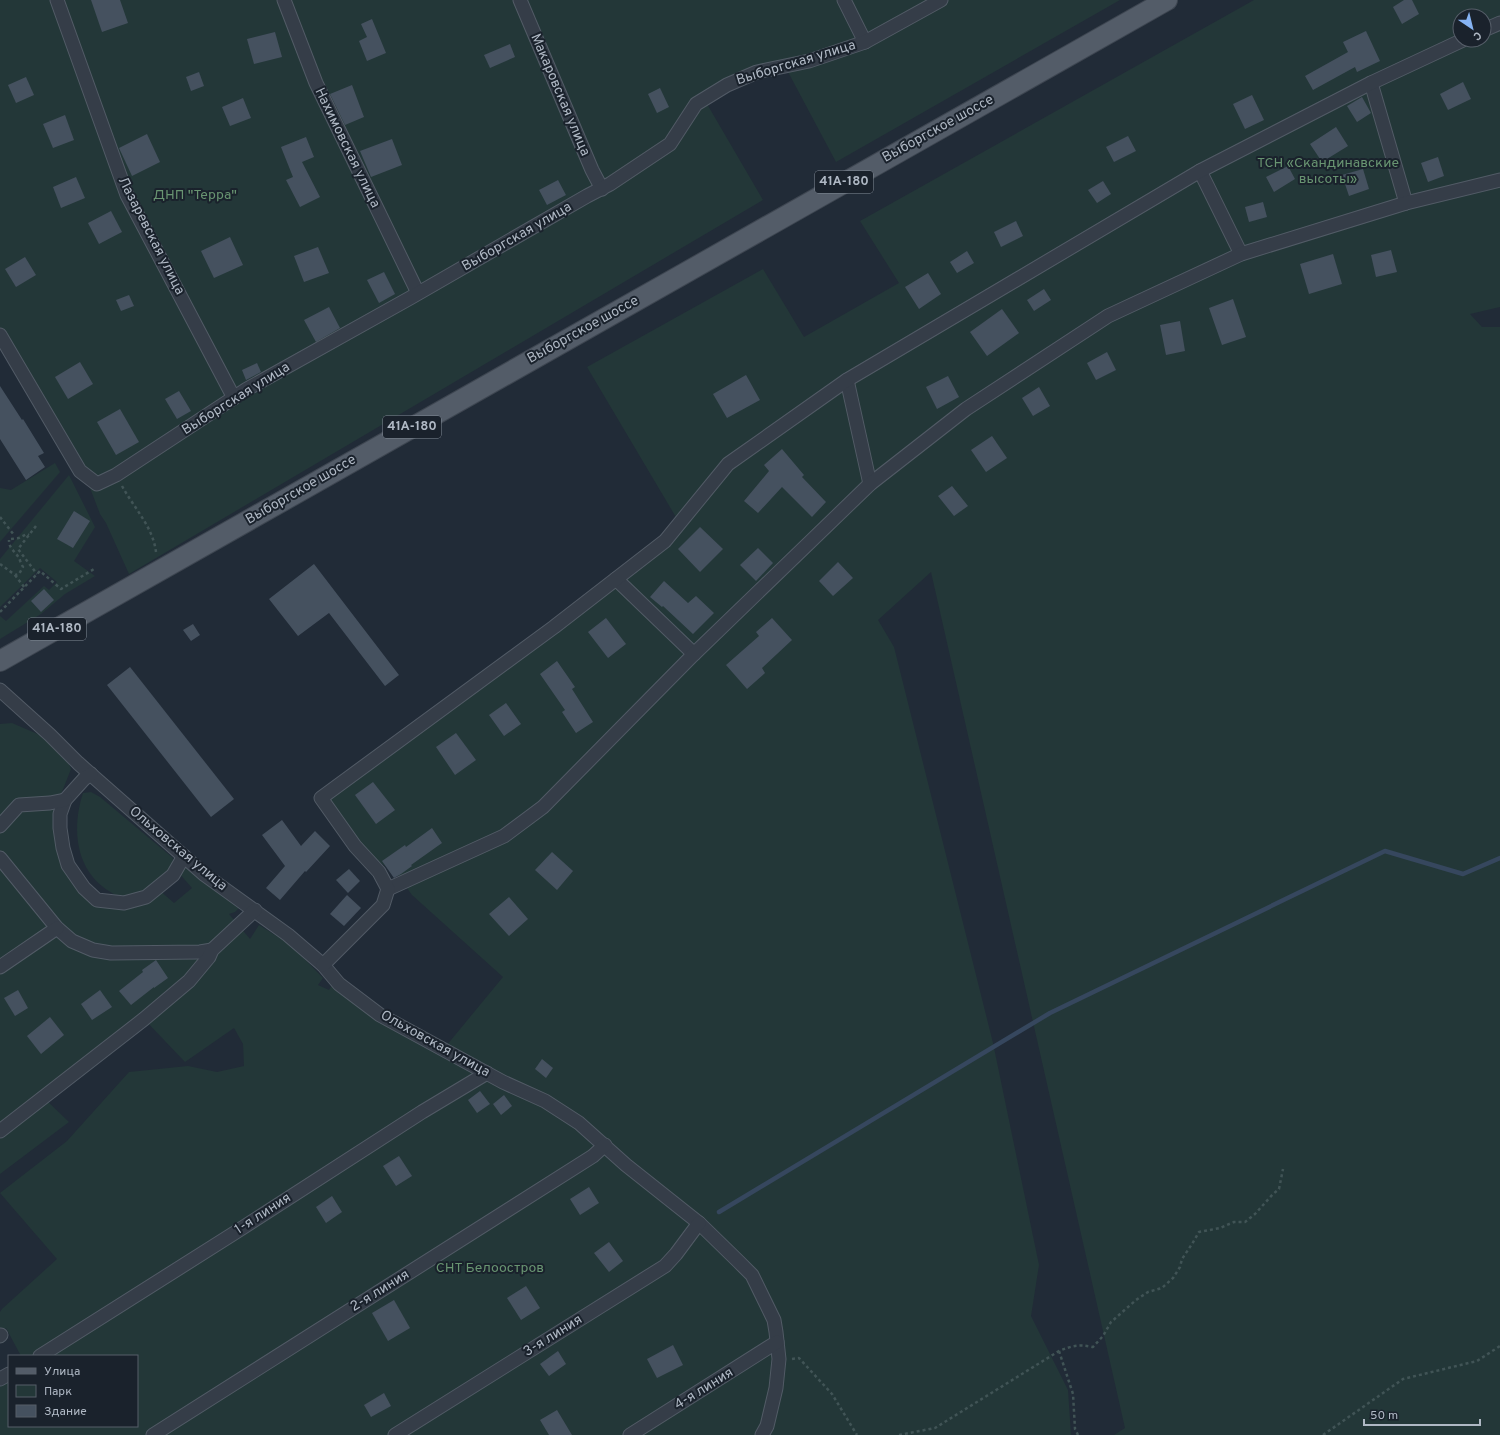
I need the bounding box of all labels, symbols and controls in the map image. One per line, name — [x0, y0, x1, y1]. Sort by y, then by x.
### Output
north arrow — [1452, 8, 1492, 48]
text: С — [1470, 28, 1484, 43]
street label: Макаровская улица — [527, 31, 593, 159]
street label: Выборгская улица — [734, 37, 858, 89]
street label: Нахимовская улица — [311, 85, 383, 211]
street label: Выборгское шоссе — [879, 91, 997, 167]
park label: ТСН «Скандинавские высоты» — [1257, 155, 1399, 188]
road number: 41А-180 — [815, 171, 873, 193]
street label: Лазаревская улица — [114, 174, 188, 298]
park label: ДНП "Терра" — [153, 187, 237, 204]
street label: Выборгская улица — [459, 199, 575, 275]
street label: Выборгское шоссе — [524, 292, 642, 368]
street label: Выборгская улица — [179, 359, 293, 439]
road number: 41А-180 — [383, 416, 441, 438]
street label: Выборгское шоссе — [243, 451, 359, 529]
road number: 41А-180 — [28, 618, 86, 640]
street label: Ольховская улица — [126, 803, 230, 895]
street label: Ольховская улица — [377, 1007, 493, 1081]
street label: 1-я линия — [232, 1190, 294, 1238]
park label: СНТ Белоостров — [436, 1260, 544, 1277]
street label: 2-я линия — [347, 1266, 413, 1316]
street label: 3-я линия — [520, 1311, 586, 1361]
legend — [8, 1355, 138, 1427]
text: Улица — [44, 1364, 80, 1380]
street label: 4-я линия — [671, 1364, 737, 1414]
text: Парк — [44, 1384, 72, 1400]
scale bar — [1364, 1401, 1480, 1427]
text: Здание — [44, 1404, 87, 1420]
text: 50 m — [1370, 1408, 1398, 1424]

